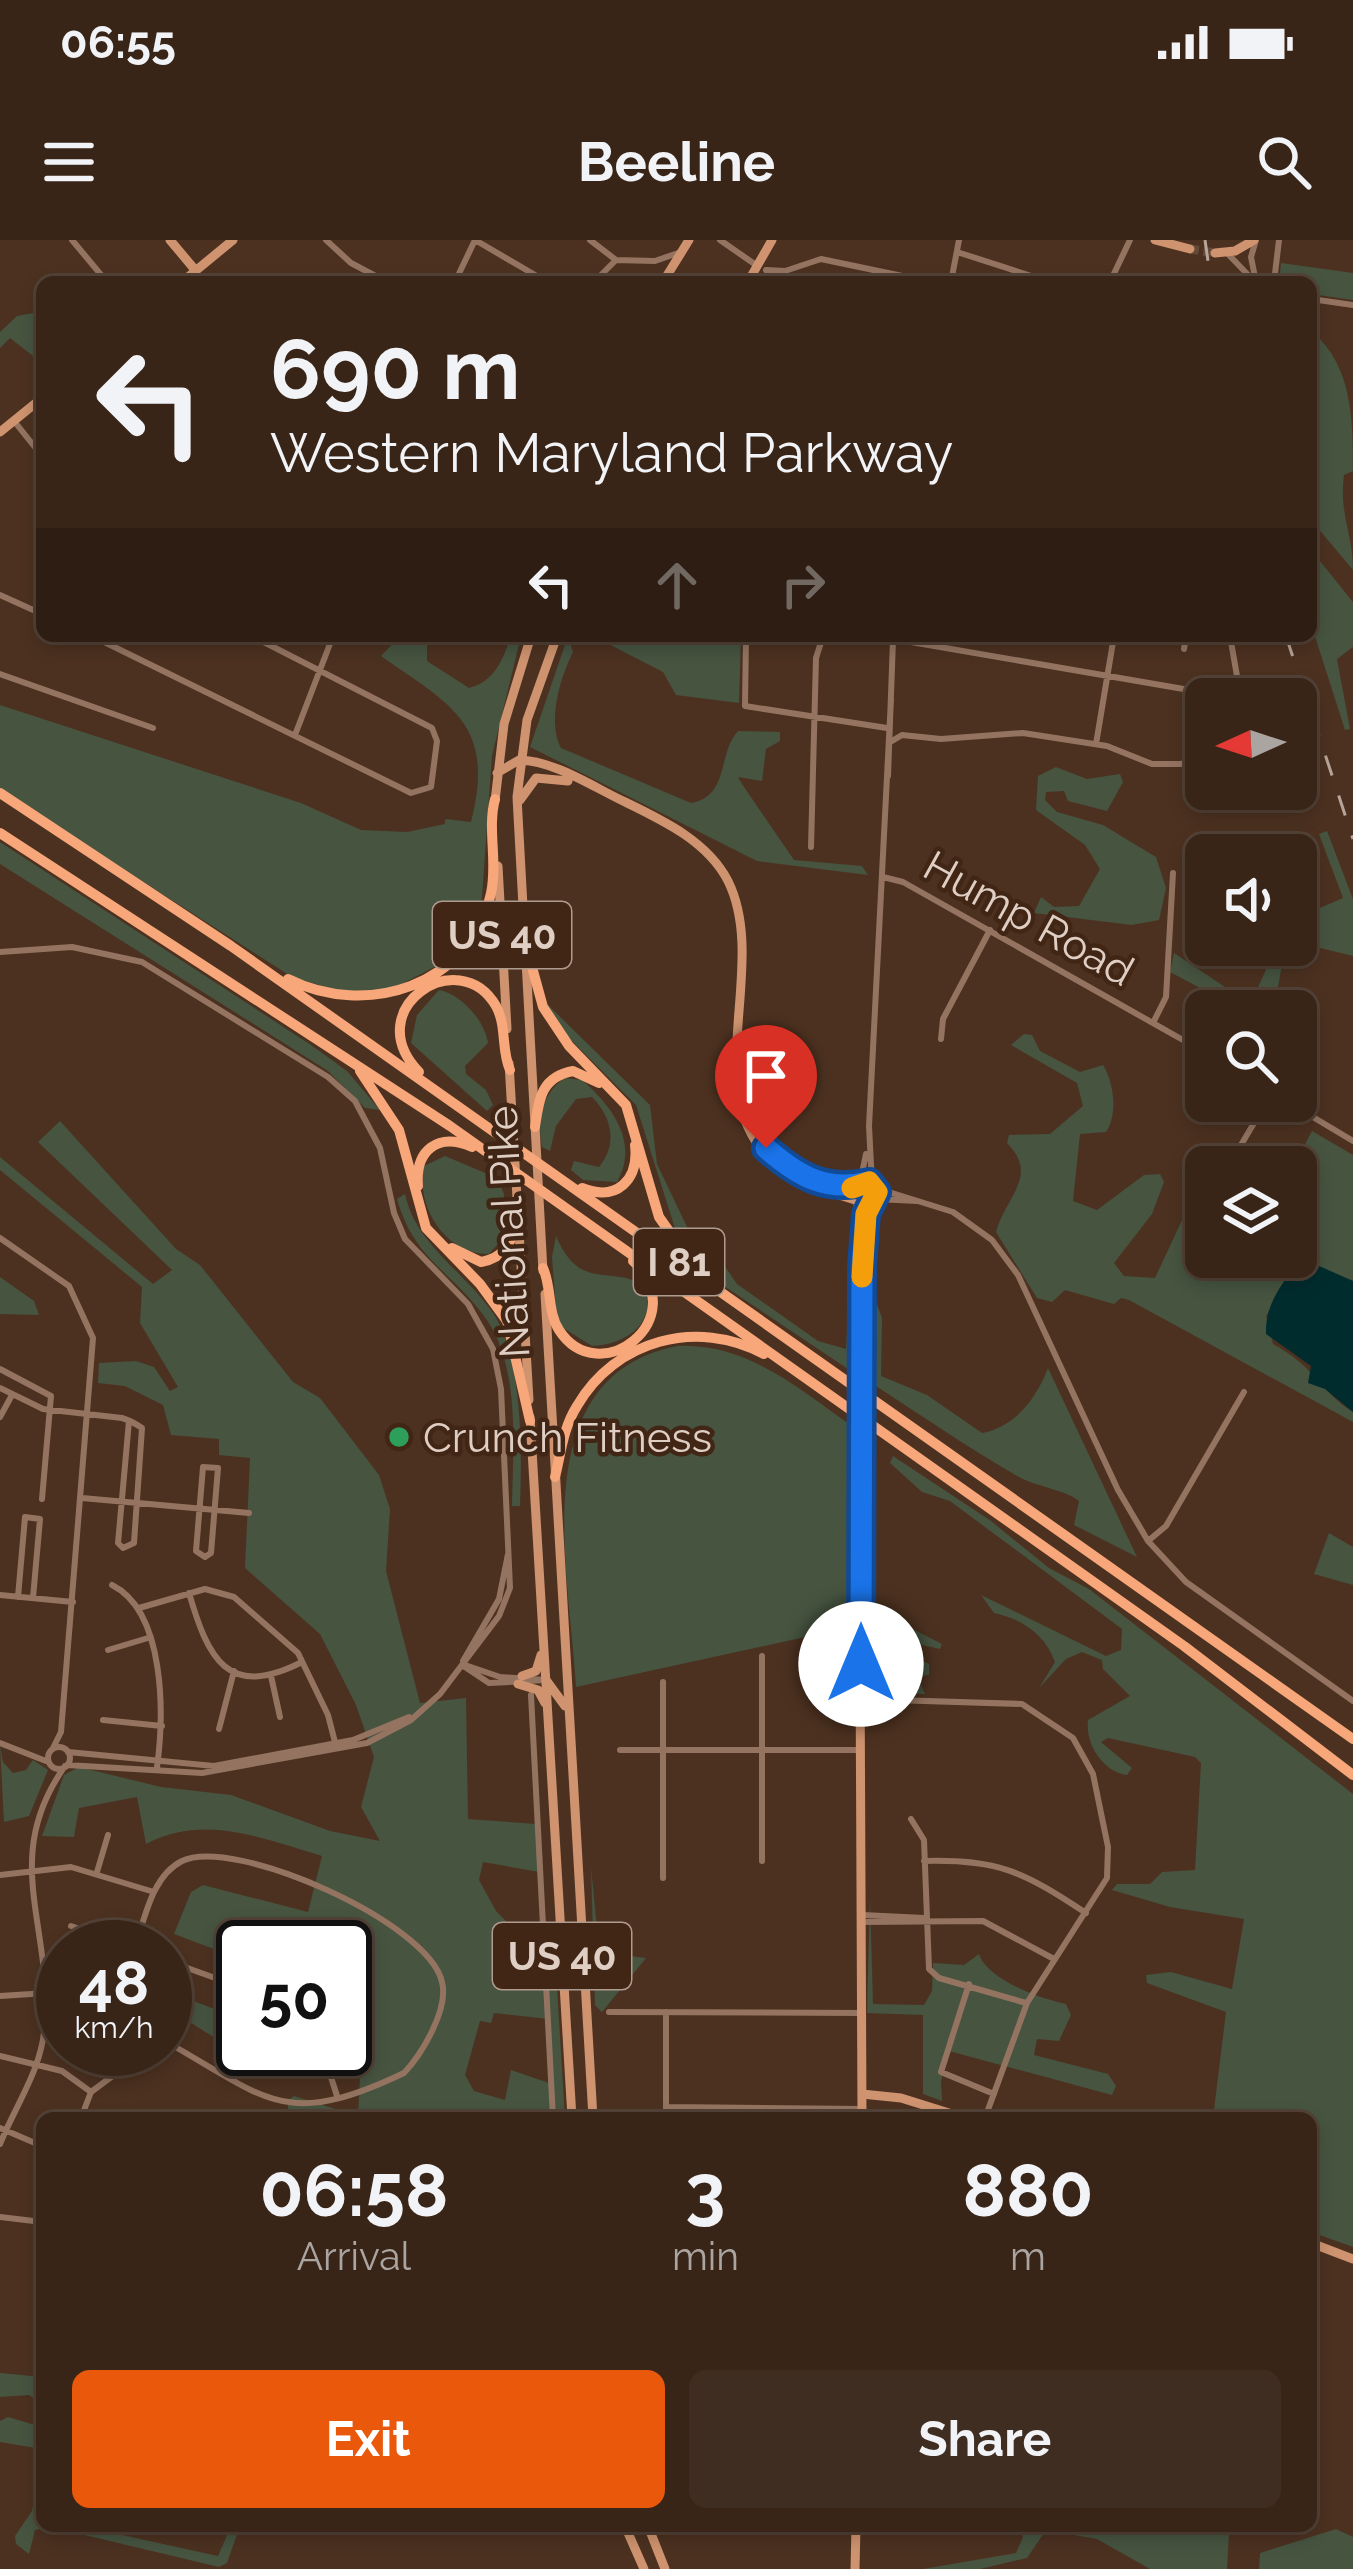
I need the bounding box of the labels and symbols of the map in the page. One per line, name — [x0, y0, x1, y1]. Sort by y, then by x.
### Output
north arrow — [1185, 678, 1317, 810]
street label: Hump Road — [915, 841, 1142, 996]
road number: US 40 — [433, 902, 571, 968]
pin — [715, 1025, 817, 1148]
street label: National Pike — [477, 1105, 540, 1359]
road number: I 81 — [634, 1229, 724, 1295]
place label: Crunch Fitness — [423, 1413, 712, 1462]
marker: Crunch Fitness — [386, 1424, 412, 1450]
position arrow — [798, 1601, 924, 1727]
speed limit sign: 50 — [216, 1920, 372, 2076]
road number: US 40 — [493, 1923, 631, 1989]

